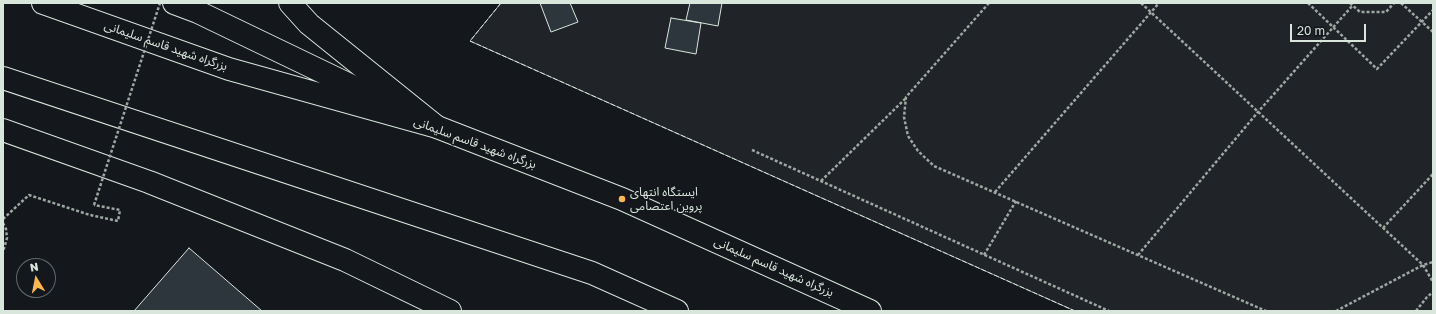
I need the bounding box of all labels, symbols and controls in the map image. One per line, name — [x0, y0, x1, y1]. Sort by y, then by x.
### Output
scale bar — [1292, 16, 1368, 42]
street label: بزرگراه شهید قاسم سلیمانی — [103, 18, 229, 74]
text: 20 m — [1297, 23, 1325, 38]
street label: بزرگراه شهید قاسم سلیمانی — [412, 114, 538, 172]
place label: ایستگاه انتهای پروین اعتصامی — [630, 185, 702, 213]
marker: ایستگاه انتهای پروین اعتصامی — [617, 194, 627, 204]
street label: بزرگراه شهید قاسم سلیمانی — [712, 234, 836, 300]
north arrow — [16, 258, 56, 298]
text: N — [29, 260, 39, 274]

